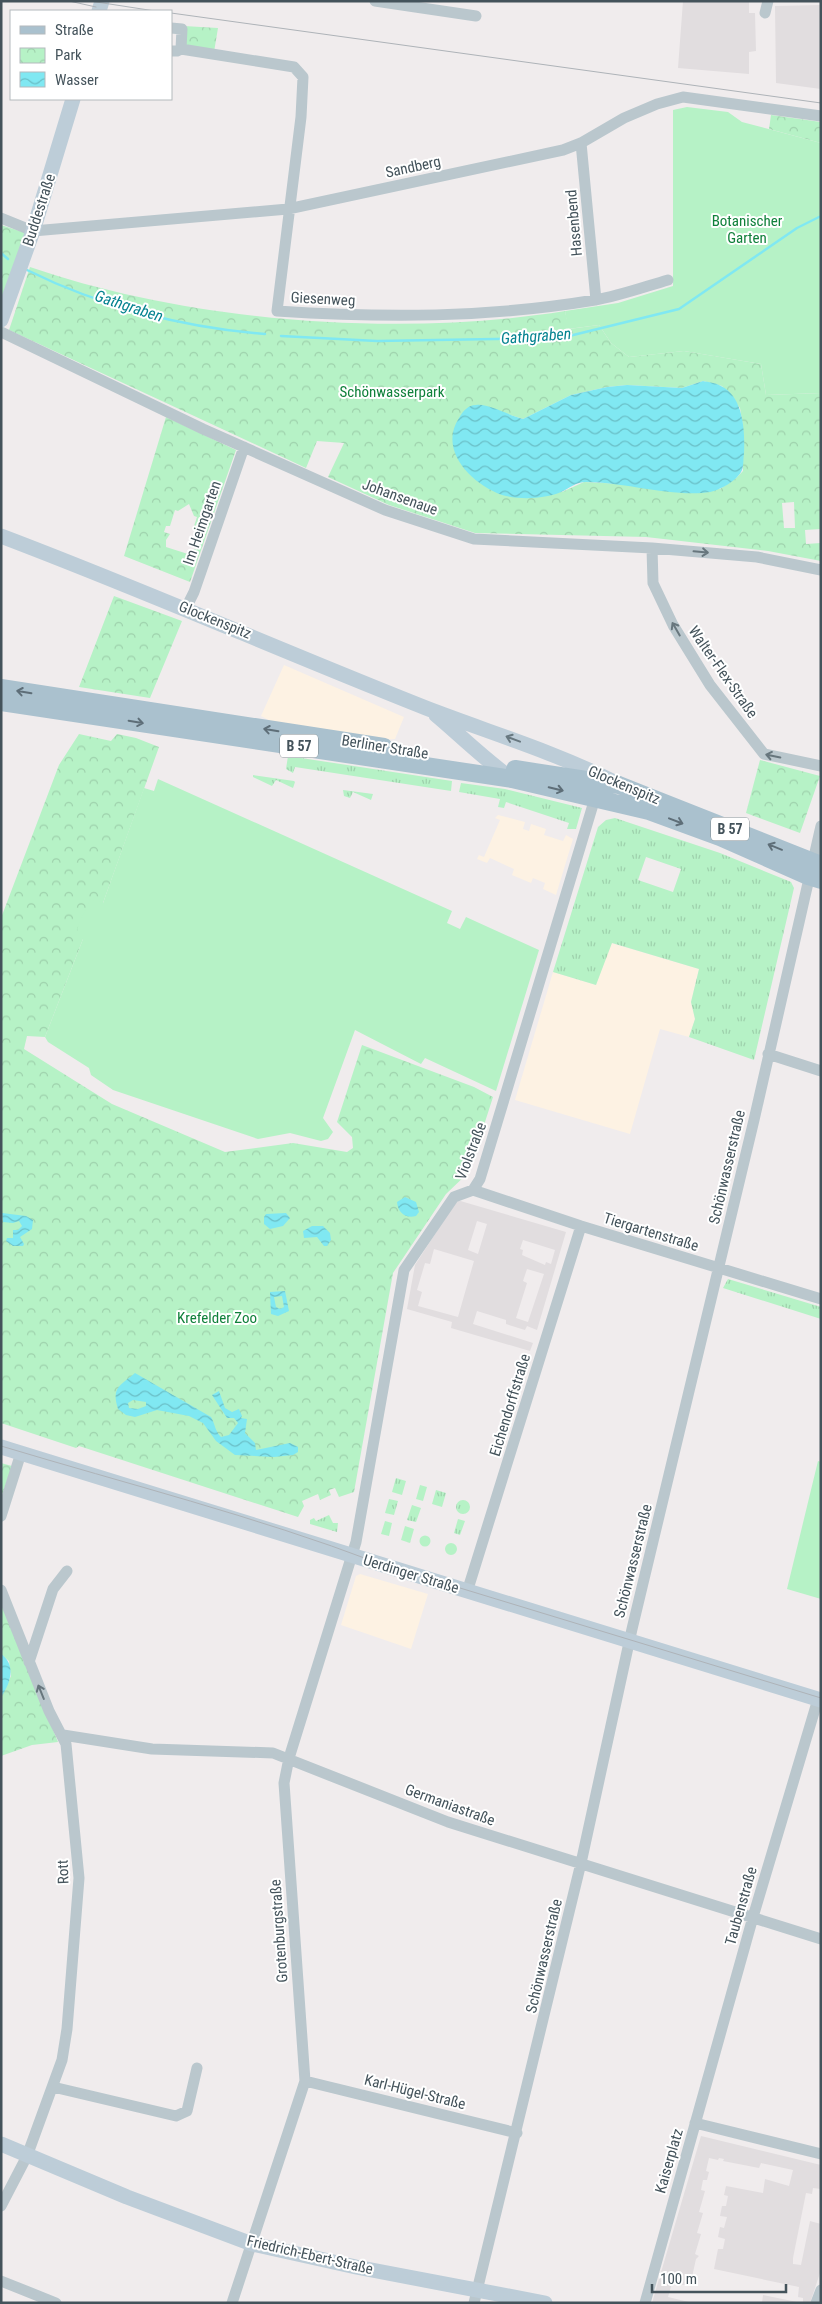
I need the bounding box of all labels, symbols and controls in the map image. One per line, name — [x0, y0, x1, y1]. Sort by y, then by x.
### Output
legend — [10, 10, 172, 100]
text: Straße — [55, 21, 94, 39]
text: Park — [55, 46, 82, 64]
text: Wasser — [55, 71, 99, 89]
street label: Sandberg — [384, 152, 442, 182]
street label: Buddestraße — [19, 172, 59, 248]
street label: Hasenbend — [562, 189, 586, 257]
park label: Botanischer Garten — [712, 212, 783, 247]
water label: Gathgraben — [92, 286, 166, 326]
street label: Giesenweg — [290, 288, 356, 310]
water label: Gathgraben — [500, 324, 572, 348]
park label: Schönwasserpark — [340, 383, 445, 401]
street label: Johansenaue — [360, 475, 440, 519]
street label: Im Heimgarten — [179, 479, 225, 567]
one-way arrow — [692, 547, 708, 557]
street label: Glockenspitz — [176, 597, 254, 643]
one-way arrow — [670, 622, 680, 636]
street label: Walter-Flex-Straße — [685, 623, 761, 721]
one-way arrow — [17, 687, 33, 697]
one-way arrow — [128, 718, 144, 728]
one-way arrow — [264, 724, 280, 734]
street label: Berliner Straße — [340, 731, 430, 763]
road number: B 57 — [280, 734, 318, 758]
one-way arrow — [506, 734, 521, 743]
one-way arrow — [765, 751, 781, 760]
street label: Glockenspitz — [585, 762, 663, 808]
one-way arrow — [547, 785, 563, 794]
one-way arrow — [667, 817, 683, 826]
road number: B 57 — [711, 818, 749, 841]
one-way arrow — [768, 842, 783, 851]
street label: Schönwasserstraße — [705, 1108, 749, 1226]
street label: Violstraße — [452, 1120, 490, 1182]
street label: Tiergartenstraße — [601, 1209, 701, 1255]
park label: Krefelder Zoo — [177, 1309, 257, 1327]
street label: Eichendorffstraße — [486, 1352, 534, 1458]
street label: Schönwasserstraße — [610, 1502, 656, 1620]
street label: Uerdinger Straße — [361, 1551, 461, 1597]
one-way arrow — [36, 1685, 46, 1700]
street label: Germaniastraße — [403, 1780, 497, 1830]
street label: Rott — [54, 1860, 72, 1884]
street label: Taubenstraße — [721, 1865, 761, 1947]
street label: Grotenburgstraße — [266, 1879, 292, 1983]
street label: Schönwasserstraße — [522, 1897, 566, 2015]
street label: Karl-Hügel-Straße — [362, 2071, 468, 2113]
street label: Kaiserplatz — [651, 2127, 687, 2195]
street label: Friedrich-Ebert-Straße — [245, 2232, 375, 2278]
scale bar — [652, 2262, 786, 2294]
text: 100 m — [660, 2270, 697, 2288]

